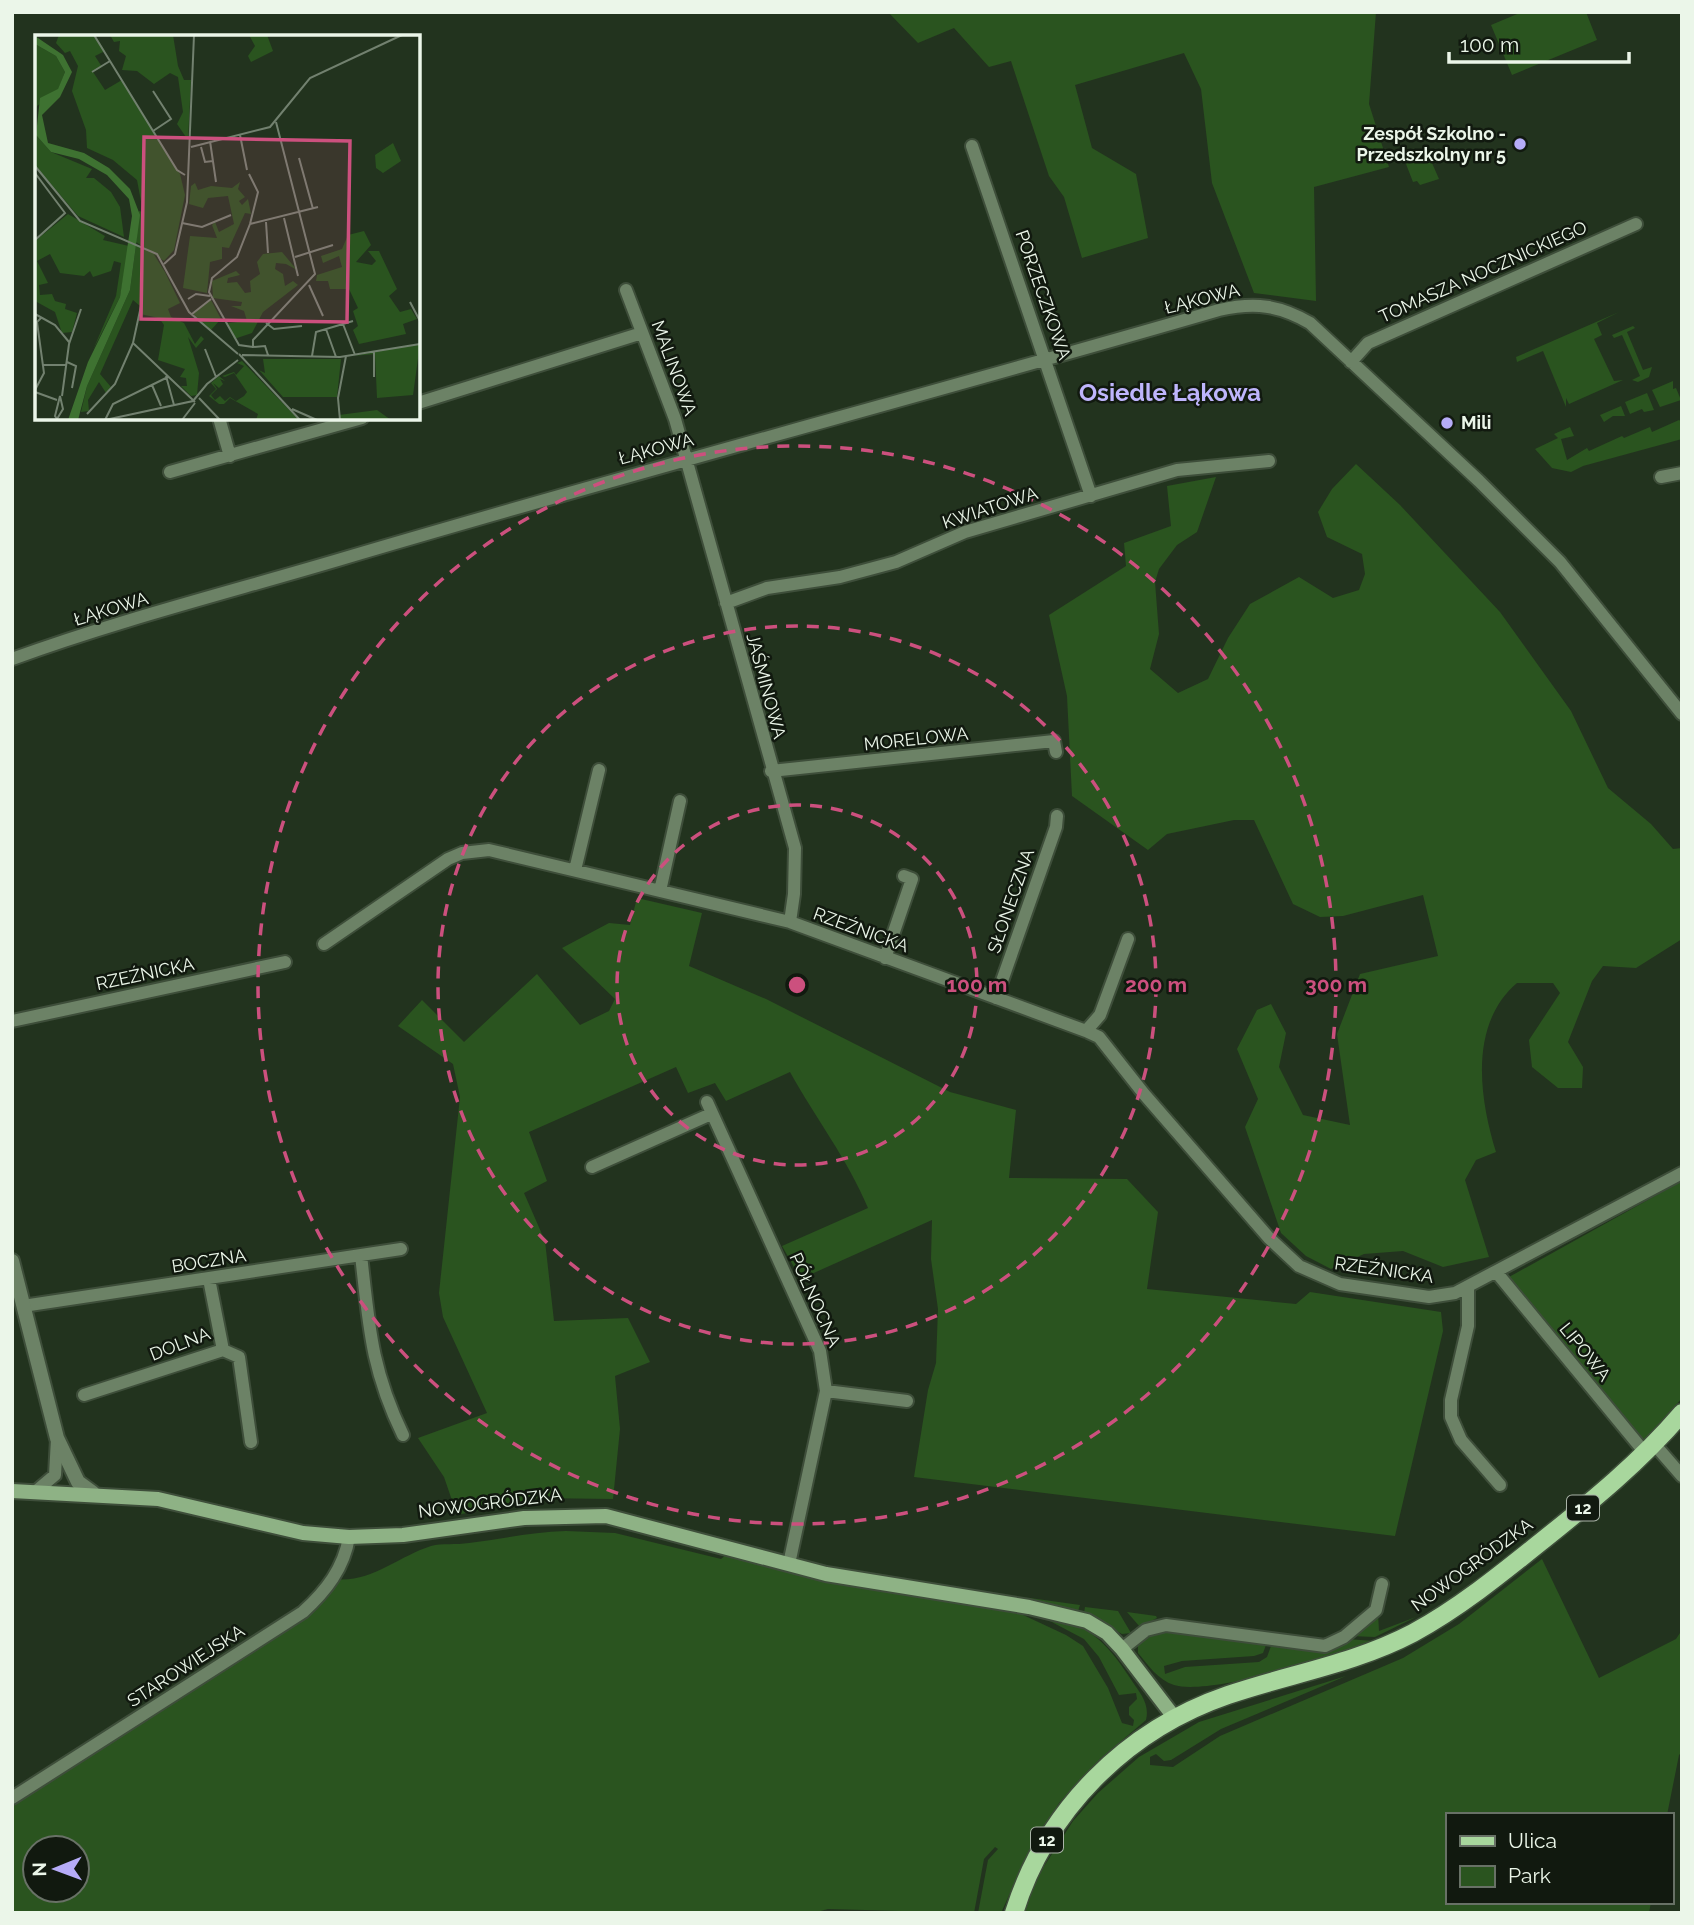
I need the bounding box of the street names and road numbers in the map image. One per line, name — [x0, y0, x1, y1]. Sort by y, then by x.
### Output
street label: TOMASZA NOCZNICKIEGO — [1376, 216, 1590, 327]
street label: PORZECZKOWA — [1011, 227, 1076, 363]
street label: ŁĄKOWA — [1162, 279, 1242, 318]
street label: MALINOWA — [648, 317, 701, 418]
street label: ŁĄKOWA — [616, 428, 696, 469]
street label: KWIATOWA — [939, 482, 1040, 533]
street label: ŁĄKOWA — [71, 587, 151, 630]
street label: JAŚMINOWA — [742, 631, 792, 741]
street label: MORELOWA — [863, 723, 969, 754]
street label: SŁONECZNA — [983, 846, 1038, 956]
street label: RZEŹNICKA — [811, 902, 912, 956]
street label: RZEŹNICKA — [94, 952, 196, 994]
street label: BOCZNA — [170, 1244, 248, 1277]
street label: PÓŁNOCNA — [785, 1249, 847, 1350]
street label: RZEŹNICKA — [1333, 1251, 1435, 1287]
street label: LIPOWA — [1555, 1318, 1615, 1385]
street label: DOLNA — [147, 1322, 213, 1365]
street label: NOWOGRÓDZKA — [417, 1482, 563, 1522]
road number: 12 — [1567, 1496, 1599, 1520]
street label: NOWOGRÓDZKA — [1406, 1513, 1536, 1616]
street label: STAROWIEJSKA — [123, 1620, 248, 1711]
road number: 12 — [1031, 1828, 1063, 1852]

